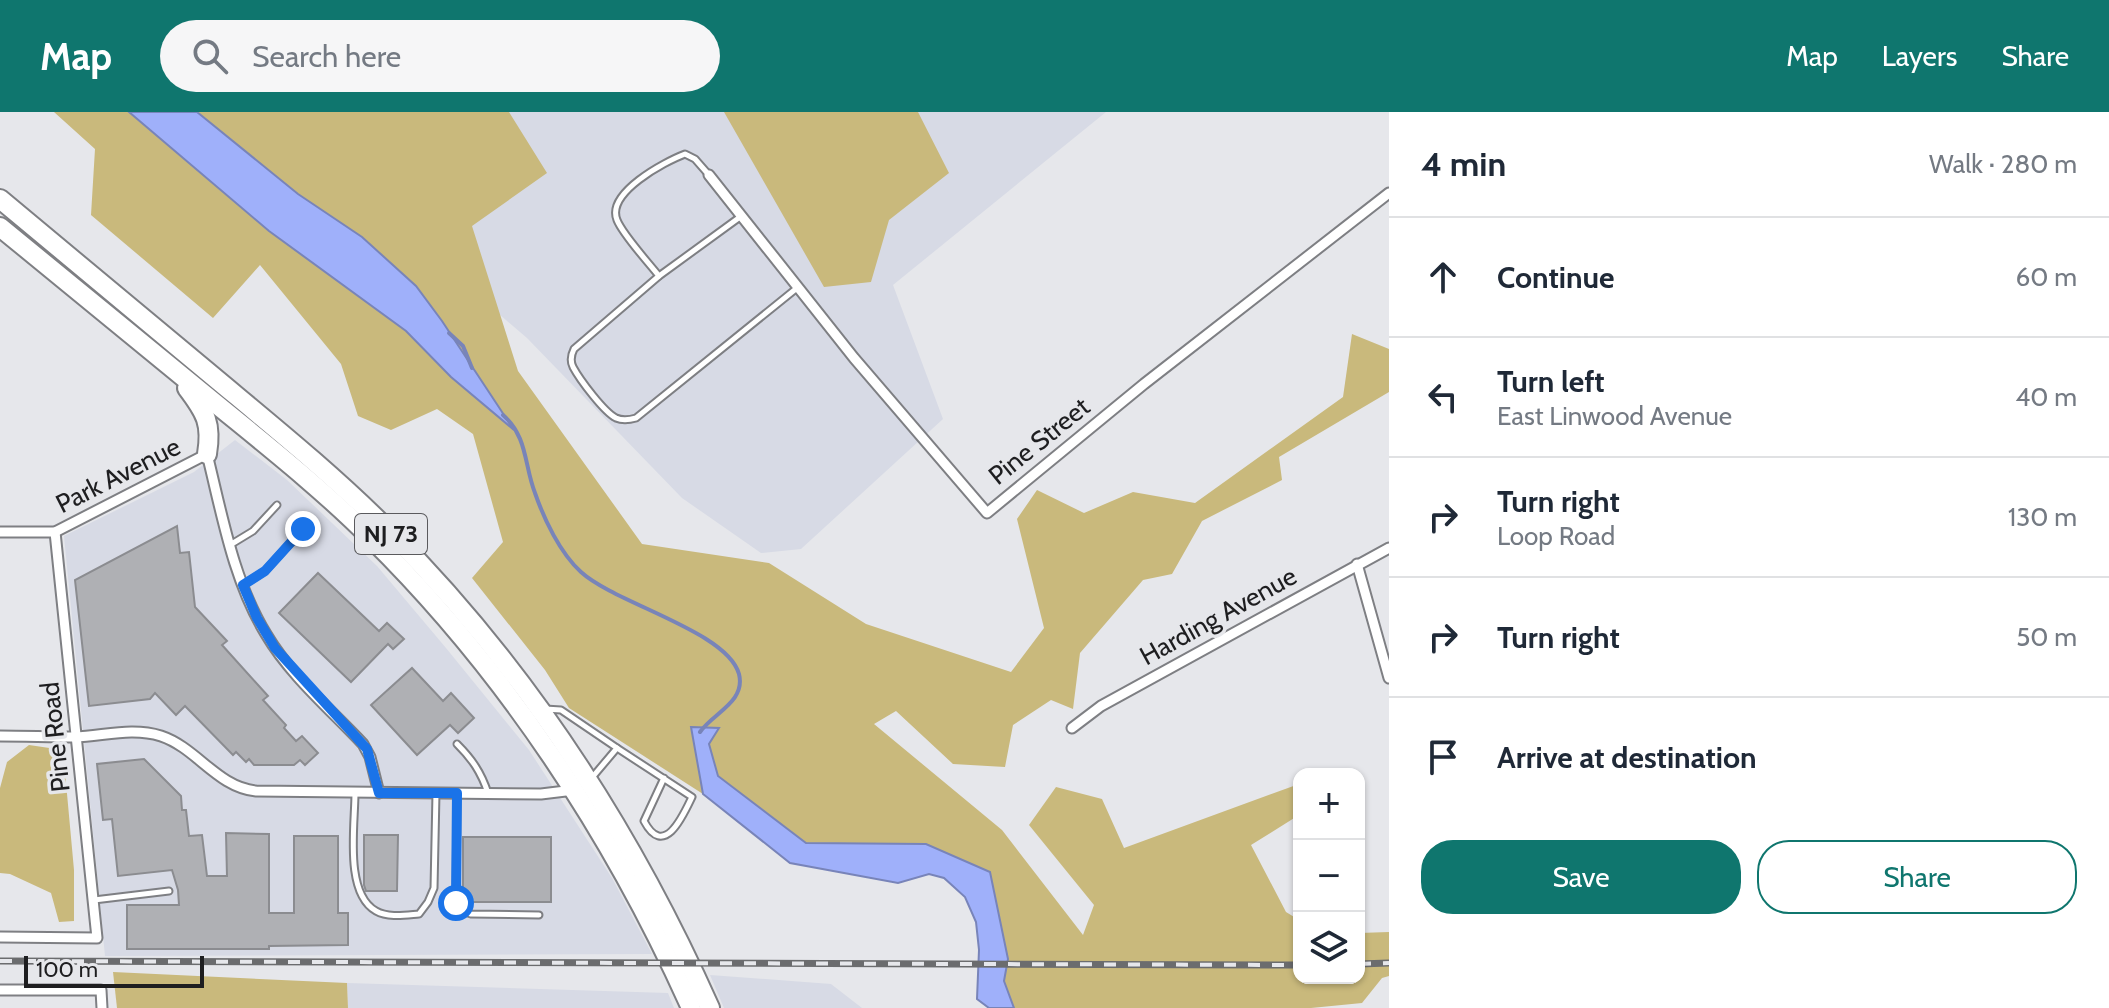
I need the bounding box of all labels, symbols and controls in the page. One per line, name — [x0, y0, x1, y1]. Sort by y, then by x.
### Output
search box — [160, 20, 720, 92]
text: Map — [40, 33, 112, 80]
icon: search — [188, 34, 232, 78]
text: Search here — [252, 38, 401, 75]
text: Map — [1786, 39, 1838, 73]
text: Layers — [1882, 39, 1957, 73]
text: Share — [2001, 39, 2069, 73]
text: 4 min — [1421, 143, 1506, 185]
text: Walk · 280 m — [1929, 148, 2077, 180]
icon: ahead — [1421, 255, 1465, 299]
text: Continue — [1497, 259, 1614, 296]
text: 60 m — [2015, 261, 2077, 293]
text: Turn left — [1497, 363, 1605, 400]
icon: left — [1421, 375, 1465, 419]
text: 40 m — [2015, 381, 2077, 413]
street label: Pine Street — [982, 390, 1096, 491]
text: East Linwood Avenue — [1497, 400, 1732, 432]
street label: Park Avenue — [51, 430, 185, 520]
text: Turn right — [1497, 483, 1620, 520]
icon: right — [1421, 495, 1465, 539]
text: 130 m — [2008, 501, 2077, 533]
route end — [285, 511, 321, 547]
road number: NJ 73 — [355, 514, 427, 554]
text: Loop Road — [1497, 520, 1615, 552]
street label: Harding Avenue — [1134, 560, 1302, 672]
icon: right — [1421, 615, 1465, 659]
text: Turn right — [1497, 619, 1620, 656]
text: 50 m — [2016, 621, 2077, 653]
street label: Pine Road — [33, 680, 77, 794]
icon: arrive — [1421, 735, 1465, 779]
text: Arrive at destination — [1497, 739, 1757, 776]
map controls — [1293, 768, 1365, 984]
button: + — [1293, 768, 1365, 840]
button: − — [1293, 840, 1365, 912]
button: Save — [1421, 840, 1741, 914]
button: Share — [1757, 840, 2077, 914]
route start — [438, 885, 474, 921]
button: layers — [1293, 912, 1365, 984]
scale bar — [24, 952, 204, 988]
text: 100 m — [36, 956, 98, 983]

